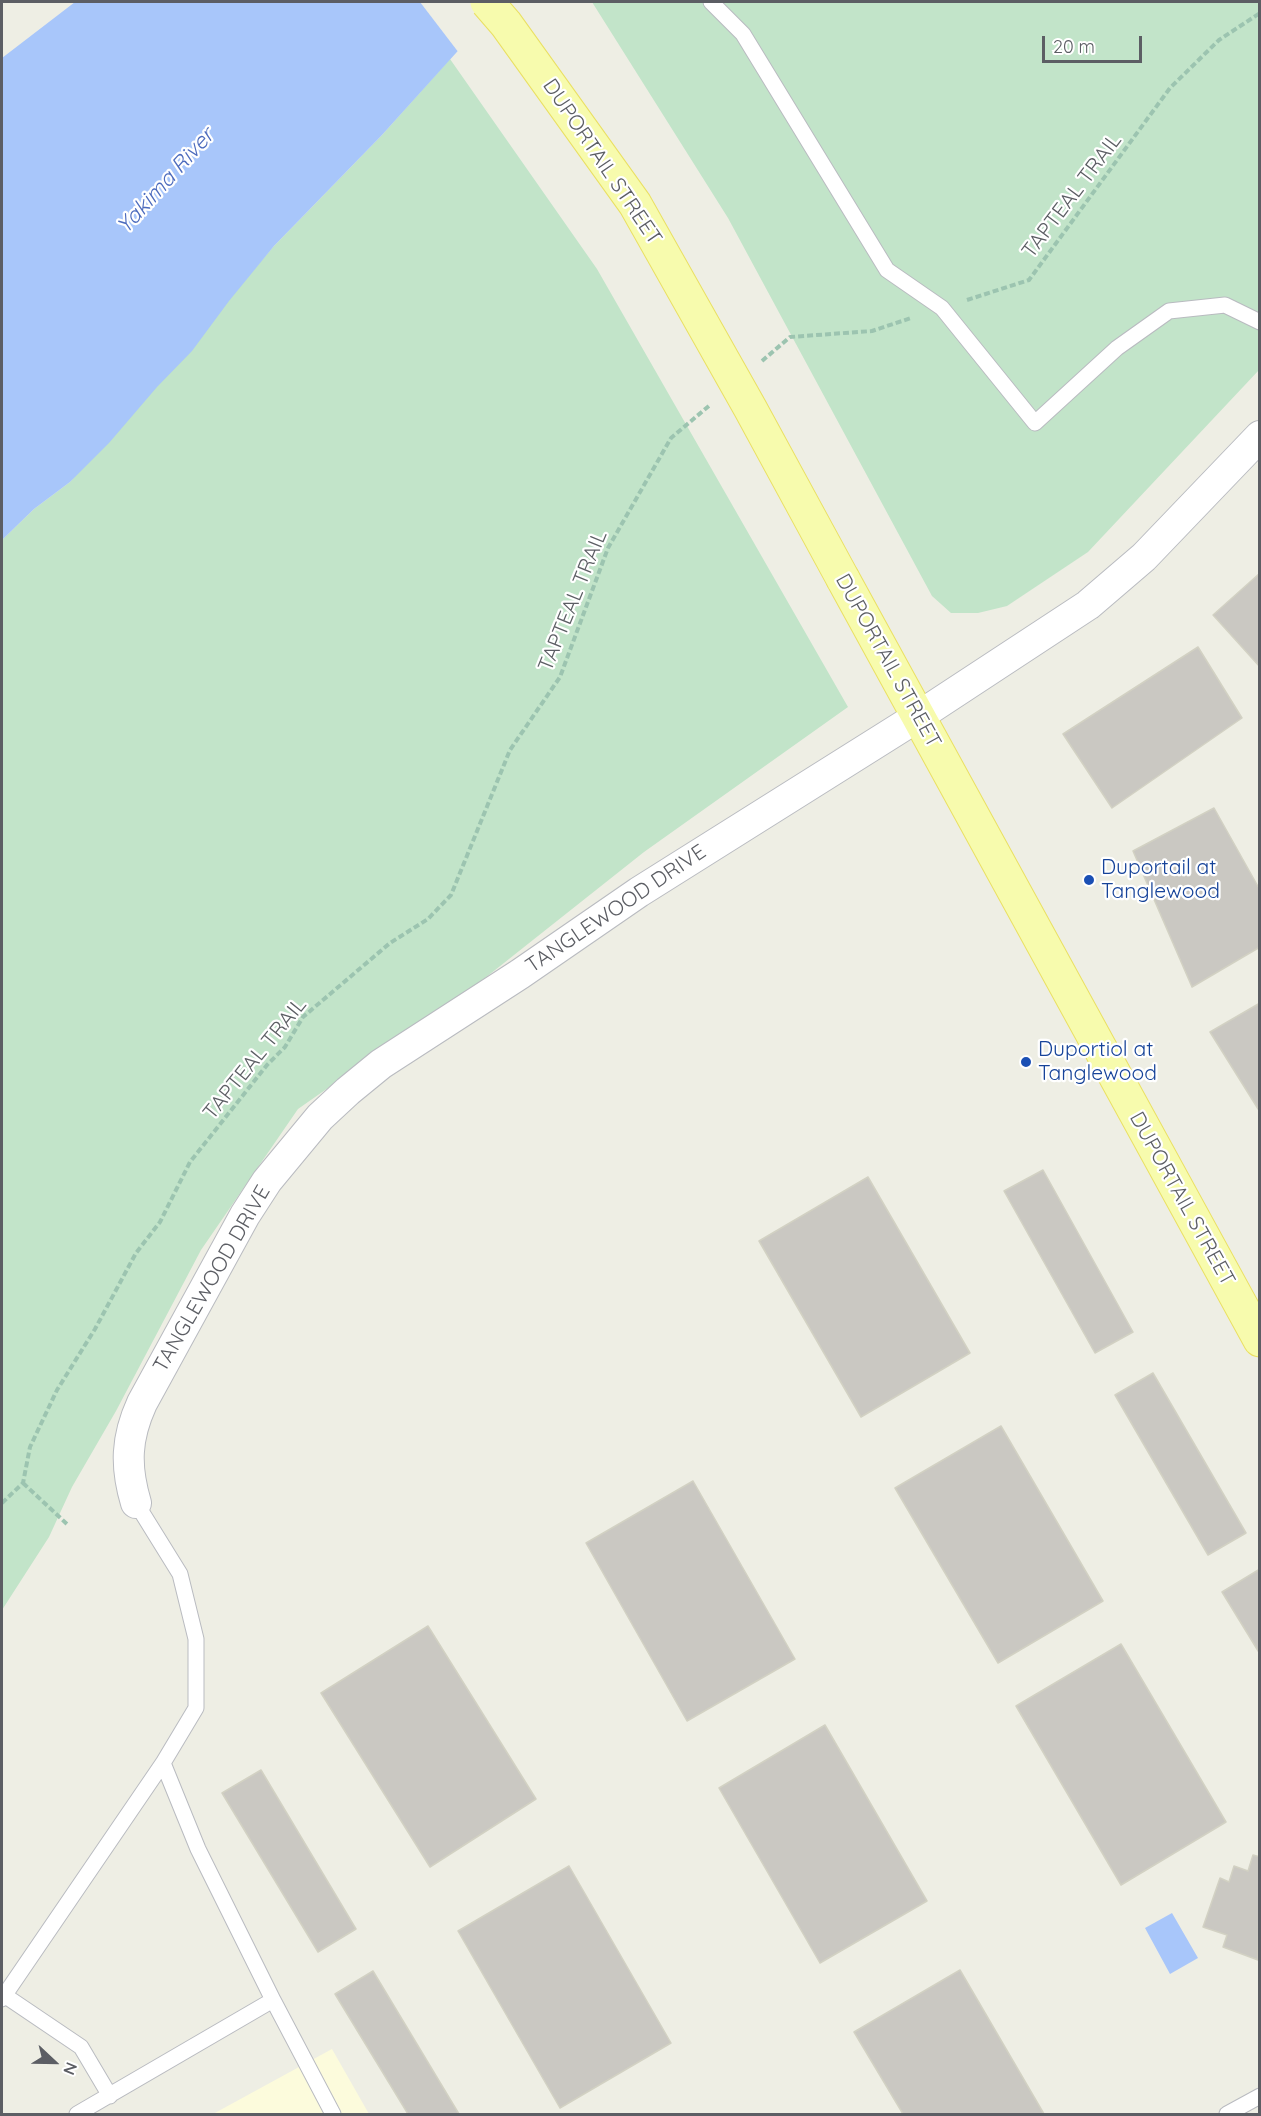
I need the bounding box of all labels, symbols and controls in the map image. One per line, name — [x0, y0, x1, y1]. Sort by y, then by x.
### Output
scale bar — [1045, 24, 1146, 62]
text: 20 m — [1053, 35, 1095, 58]
street label: DUPORTAIL STREET — [537, 74, 667, 250]
water label: Yakima River — [112, 123, 220, 239]
street label: TAPTEAL TRAIL — [1017, 129, 1127, 263]
street label: TAPTEAL TRAIL — [533, 527, 613, 675]
street label: DUPORTAIL STREET — [830, 570, 946, 752]
street label: TANGLEWOOD DRIVE — [521, 839, 711, 979]
place label: Duportail at Tanglewood — [1101, 855, 1220, 905]
marker: Duportail at Tanglewood — [1082, 873, 1096, 887]
street label: TAPTEAL TRAIL — [198, 993, 312, 1125]
place label: Duportiol at Tanglewood — [1038, 1037, 1157, 1087]
marker: Duportiol at Tanglewood — [1019, 1055, 1033, 1069]
street label: DUPORTAIL STREET — [1124, 1108, 1240, 1290]
street label: TANGLEWOOD DRIVE — [148, 1181, 276, 1377]
north arrow — [24, 2032, 84, 2092]
text: N — [59, 2060, 82, 2078]

